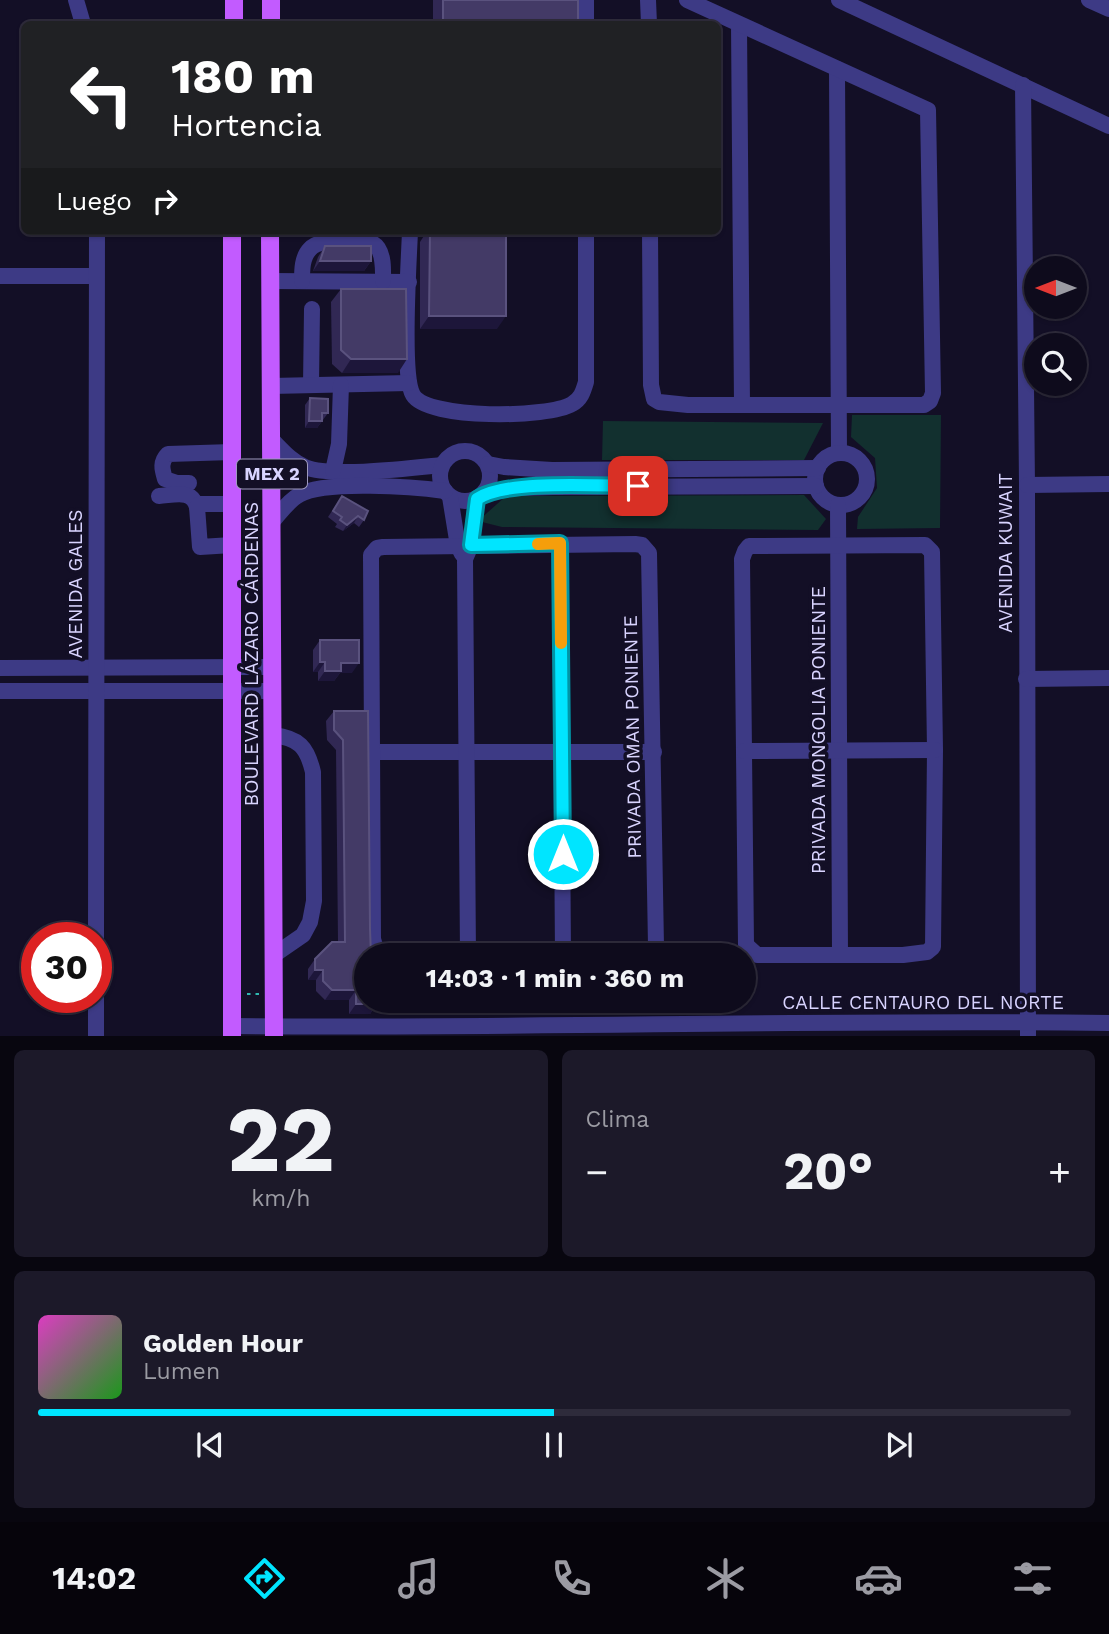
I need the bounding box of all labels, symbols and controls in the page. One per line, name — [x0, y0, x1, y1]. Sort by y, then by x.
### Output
text: 180 m — [171, 47, 315, 105]
icon: left — [56, 49, 147, 140]
text: Hortencia — [171, 106, 322, 144]
icon: right — [146, 182, 184, 220]
text: Luego — [56, 186, 132, 216]
north arrow — [1024, 256, 1087, 318]
map controls — [1024, 256, 1087, 396]
button: search — [1024, 333, 1087, 396]
pin — [608, 456, 668, 516]
road number: MEX 2 — [237, 460, 307, 488]
icon: arrive — [619, 467, 657, 505]
street label: AVENIDA KUWAIT — [994, 473, 1017, 633]
street label: BOULEVARD LÁZARO CÁRDENAS — [240, 502, 263, 806]
street label: AVENIDA GALES — [64, 510, 87, 658]
street label: PRIVADA MONGOLIA PONIENTE — [807, 586, 830, 874]
street label: PRIVADA OMAN PONIENTE — [619, 615, 646, 859]
position arrow — [526, 817, 600, 891]
speed limit sign: 30 — [21, 922, 112, 1013]
text: 14:03 · 1 min · 360 m — [426, 963, 684, 993]
street label: CALLE CENTAURO DEL NORTE — [782, 991, 1064, 1014]
text: 22 — [227, 1086, 335, 1193]
text: Clima — [586, 1106, 649, 1133]
text: 20° — [783, 1141, 873, 1202]
text: − — [586, 1150, 608, 1194]
text: + — [1048, 1150, 1071, 1194]
text: km/h — [251, 1185, 310, 1212]
text: Golden Hour — [143, 1328, 303, 1358]
text: Lumen — [143, 1358, 220, 1385]
icon: previous — [191, 1426, 229, 1464]
icon: pause — [535, 1426, 573, 1464]
icon: next — [880, 1426, 918, 1464]
icon: directions — [240, 1554, 289, 1603]
icon: music — [394, 1554, 443, 1603]
icon: phone — [547, 1554, 596, 1603]
icon: climate — [701, 1554, 750, 1603]
icon: car — [854, 1554, 903, 1603]
icon: filters — [1008, 1554, 1057, 1603]
text: 14:02 — [52, 1559, 136, 1597]

